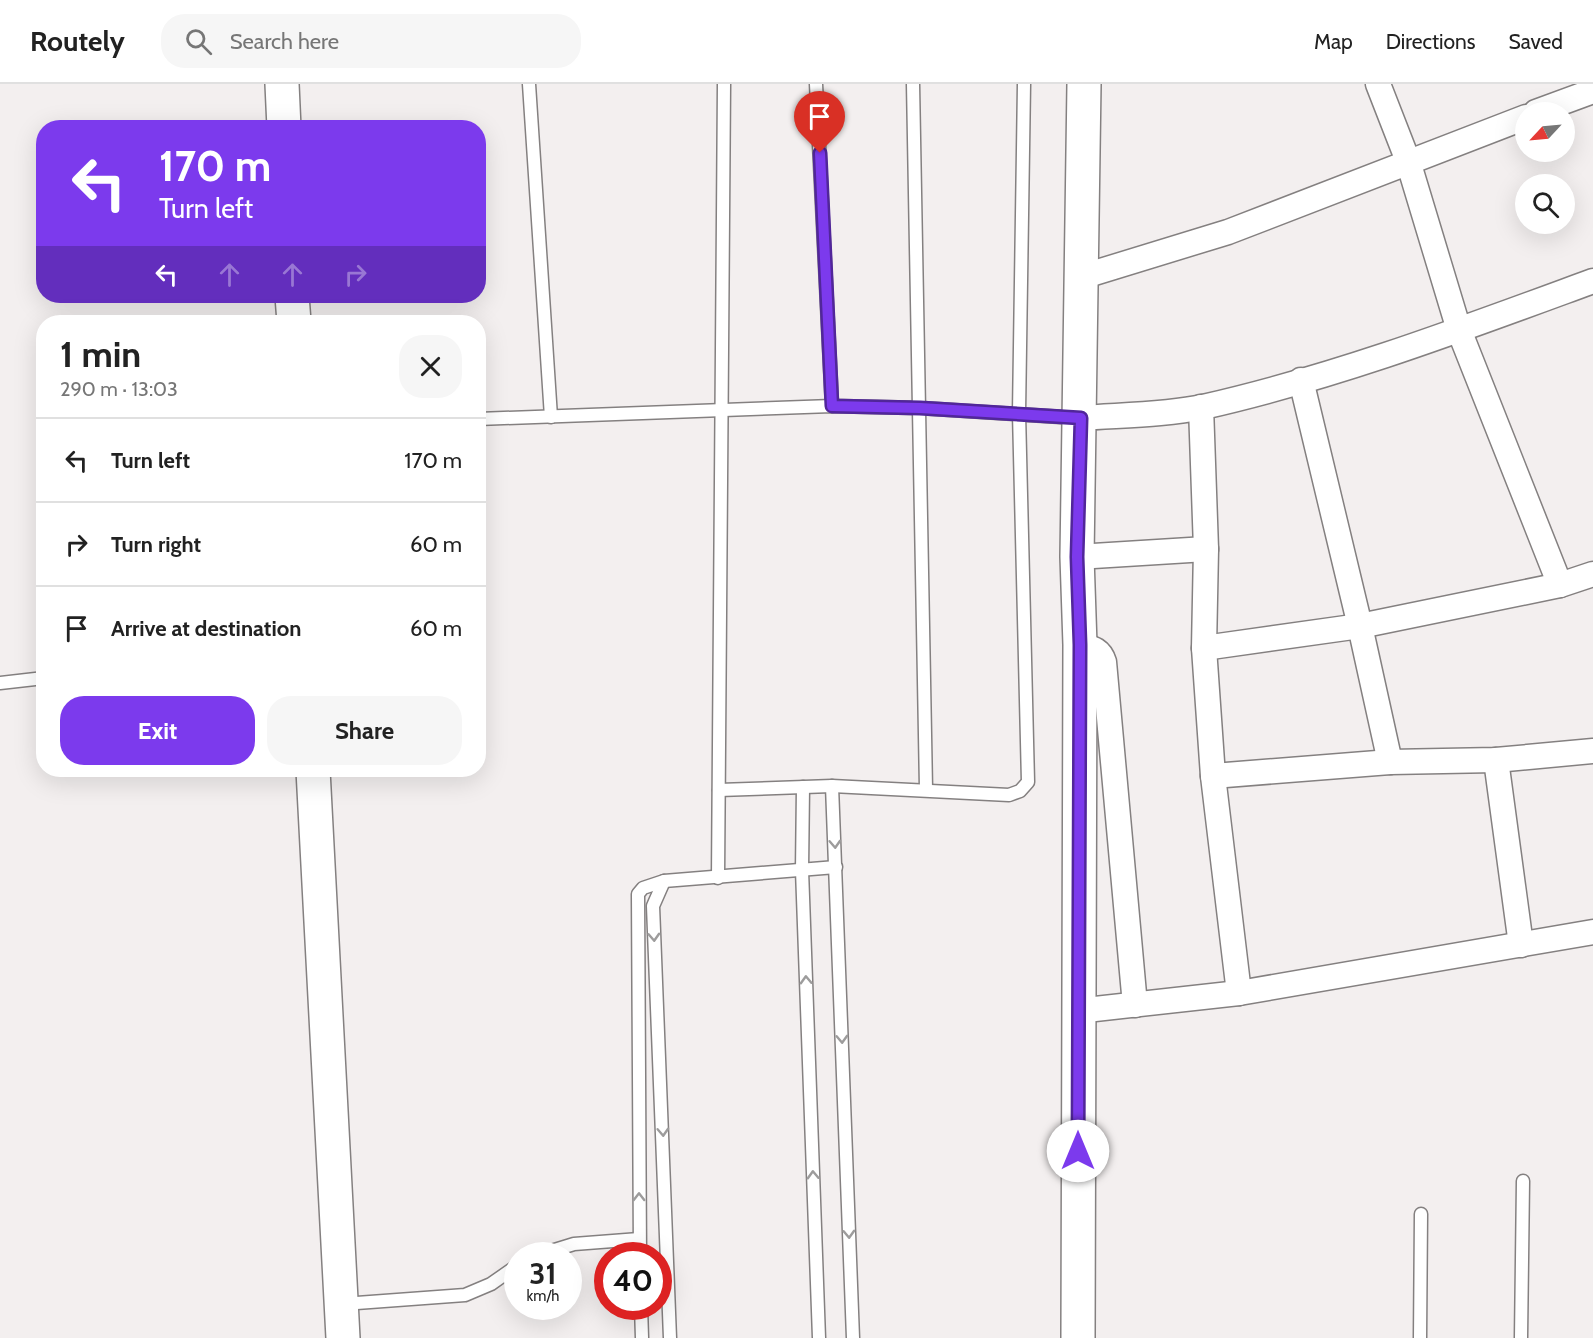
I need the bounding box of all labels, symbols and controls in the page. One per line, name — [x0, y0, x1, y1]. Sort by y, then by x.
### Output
search box — [161, 14, 581, 68]
text: Routely — [30, 24, 125, 58]
icon: search — [182, 25, 215, 58]
text: Search here — [230, 28, 339, 55]
text: Map — [1314, 29, 1353, 54]
text: Directions — [1386, 29, 1475, 54]
text: Saved — [1508, 29, 1563, 54]
pin — [794, 91, 845, 153]
icon: arrive — [803, 100, 836, 133]
north arrow — [1515, 102, 1575, 162]
map controls — [1515, 102, 1575, 234]
text: 170 m — [159, 140, 271, 192]
icon: left — [60, 144, 138, 222]
button: search — [1515, 174, 1575, 234]
text: Turn left — [159, 192, 253, 225]
icon: left — [150, 258, 183, 291]
icon: ahead — [213, 258, 246, 291]
icon: ahead — [276, 258, 309, 291]
icon: right — [339, 258, 372, 291]
text: 1 min — [60, 332, 141, 376]
button: close — [399, 335, 462, 398]
text: 290 m · 13:03 — [60, 377, 178, 401]
icon: left — [60, 444, 93, 477]
text: Turn left — [111, 447, 190, 474]
text: 170 m — [404, 447, 462, 474]
icon: right — [60, 528, 93, 561]
text: Turn right — [111, 531, 201, 558]
text: 60 m — [410, 531, 462, 558]
icon: arrive — [60, 612, 93, 645]
text: Arrive at destination — [111, 615, 301, 642]
text: 60 m — [410, 615, 462, 642]
button: Exit — [60, 696, 255, 765]
button: Share — [267, 696, 462, 765]
one-way arrow — [828, 840, 841, 849]
one-way arrow — [648, 933, 661, 942]
one-way arrow — [800, 975, 812, 984]
one-way arrow — [836, 1035, 849, 1044]
position arrow — [1046, 1119, 1110, 1183]
one-way arrow — [656, 1128, 669, 1137]
one-way arrow — [807, 1170, 819, 1179]
one-way arrow — [633, 1193, 645, 1202]
one-way arrow — [843, 1230, 856, 1239]
speed limit sign: 40 — [594, 1242, 672, 1320]
text: 31 — [529, 1255, 557, 1292]
text: km/h — [527, 1287, 559, 1305]

